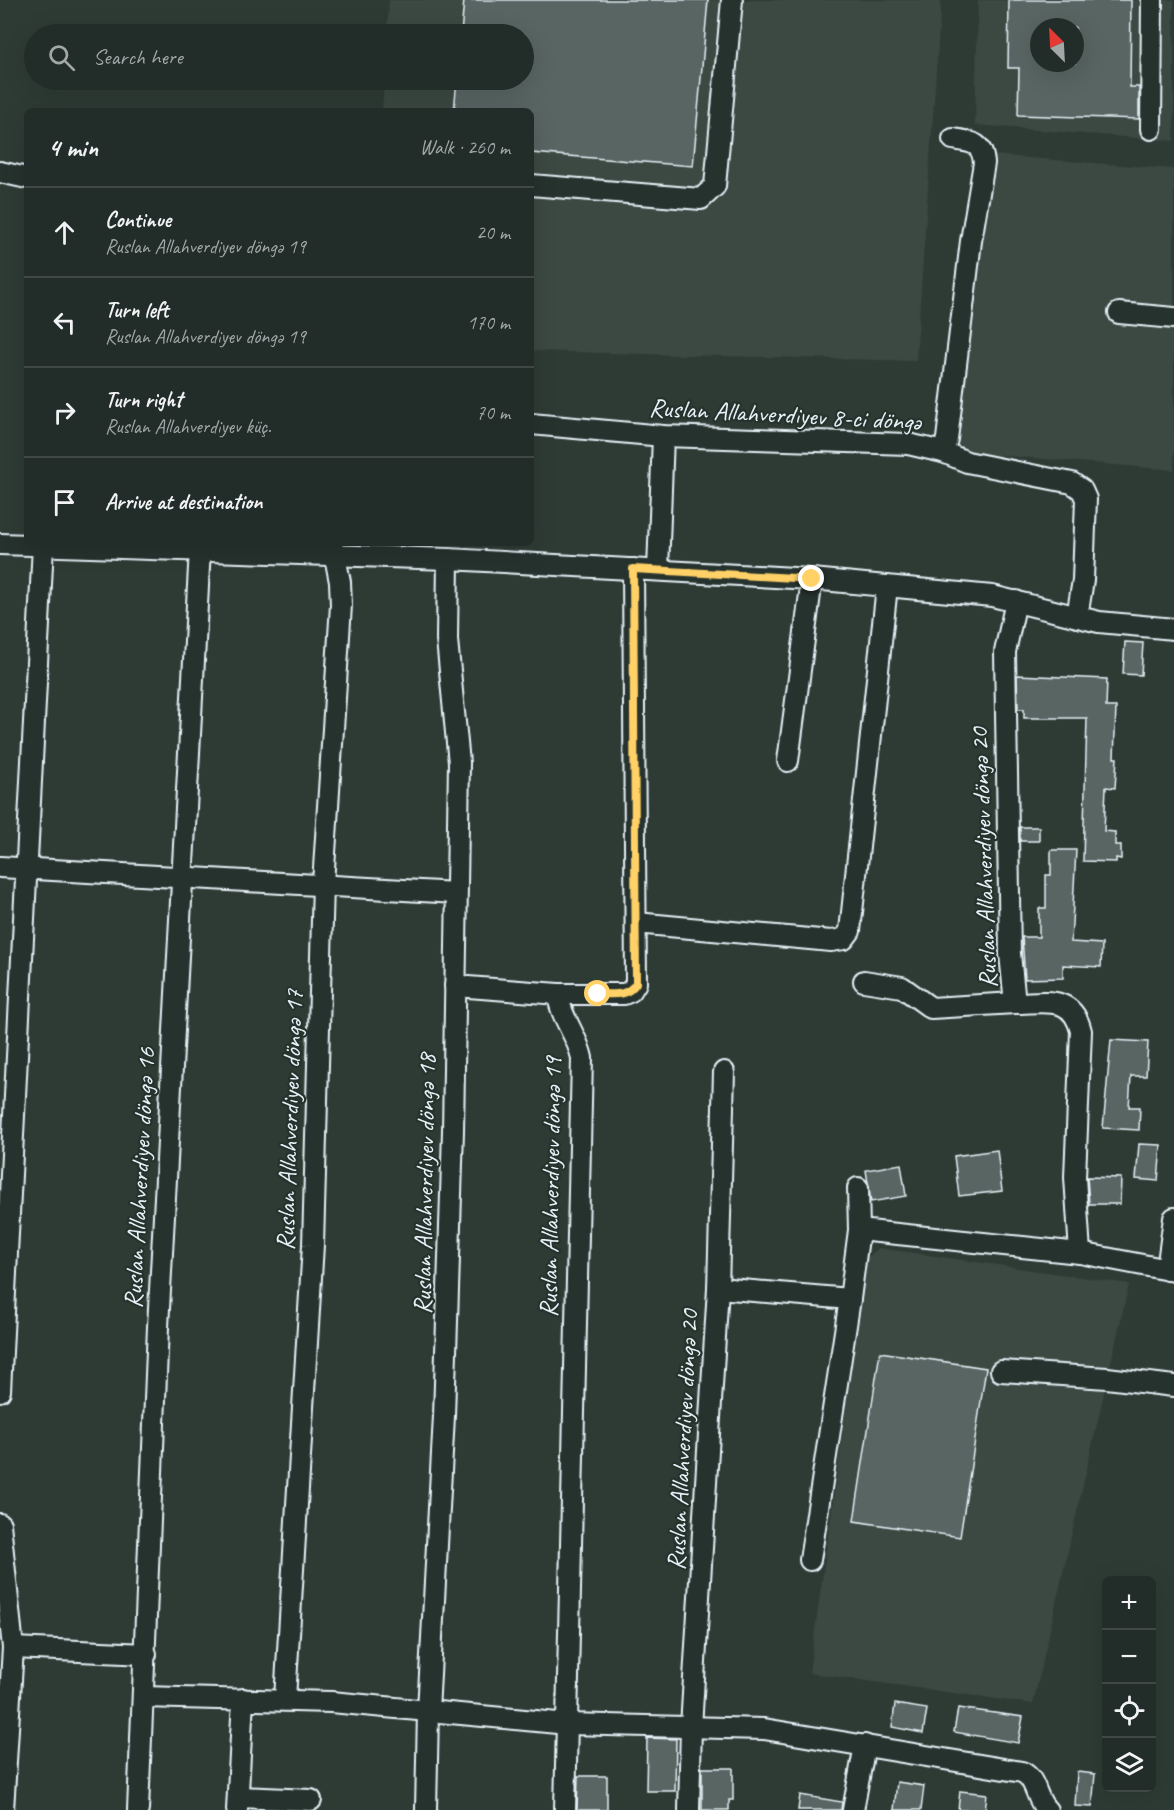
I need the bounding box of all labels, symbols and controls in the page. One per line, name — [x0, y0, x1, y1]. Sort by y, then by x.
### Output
north arrow — [1030, 18, 1084, 72]
search box — [24, 24, 534, 90]
icon: search — [45, 41, 78, 74]
text: Search here — [93, 43, 183, 71]
text: 4 min — [48, 131, 98, 164]
text: Walk · 260 m — [420, 135, 510, 160]
text: Continue — [105, 206, 171, 234]
icon: ahead — [48, 216, 81, 249]
text: 20 m — [476, 220, 510, 245]
text: Ruslan Allahverdiyev döngə 19 — [105, 234, 306, 259]
text: Turn left — [105, 296, 169, 324]
icon: left — [48, 306, 81, 339]
text: 170 m — [467, 310, 510, 335]
text: Ruslan Allahverdiyev döngə 19 — [105, 324, 306, 349]
text: Turn right — [105, 386, 182, 414]
street label: Ruslan Allahverdiyev 8-ci döngə — [648, 391, 923, 438]
icon: right — [48, 396, 81, 429]
text: 70 m — [476, 400, 510, 425]
text: Ruslan Allahverdiyev küç. — [105, 414, 271, 439]
icon: arrive — [48, 486, 81, 519]
text: Arrive at destination — [105, 488, 262, 516]
route end — [798, 565, 824, 591]
street label: Ruslan Allahverdiyev döngə 20 — [962, 725, 1005, 989]
route start — [584, 980, 610, 1006]
street label: Ruslan Allahverdiyev döngə 17 — [268, 988, 311, 1251]
street label: Ruslan Allahverdiyev döngə 16 — [116, 1046, 163, 1309]
street label: Ruslan Allahverdiyev döngə 18 — [406, 1051, 443, 1315]
street label: Ruslan Allahverdiyev döngə 19 — [532, 1054, 569, 1318]
street label: Ruslan Allahverdiyev döngə 20 — [659, 1307, 706, 1571]
map controls — [1102, 1576, 1156, 1792]
button: + — [1102, 1576, 1156, 1630]
button: − — [1102, 1630, 1156, 1684]
button: locate — [1102, 1684, 1156, 1738]
button: layers — [1102, 1738, 1156, 1792]

